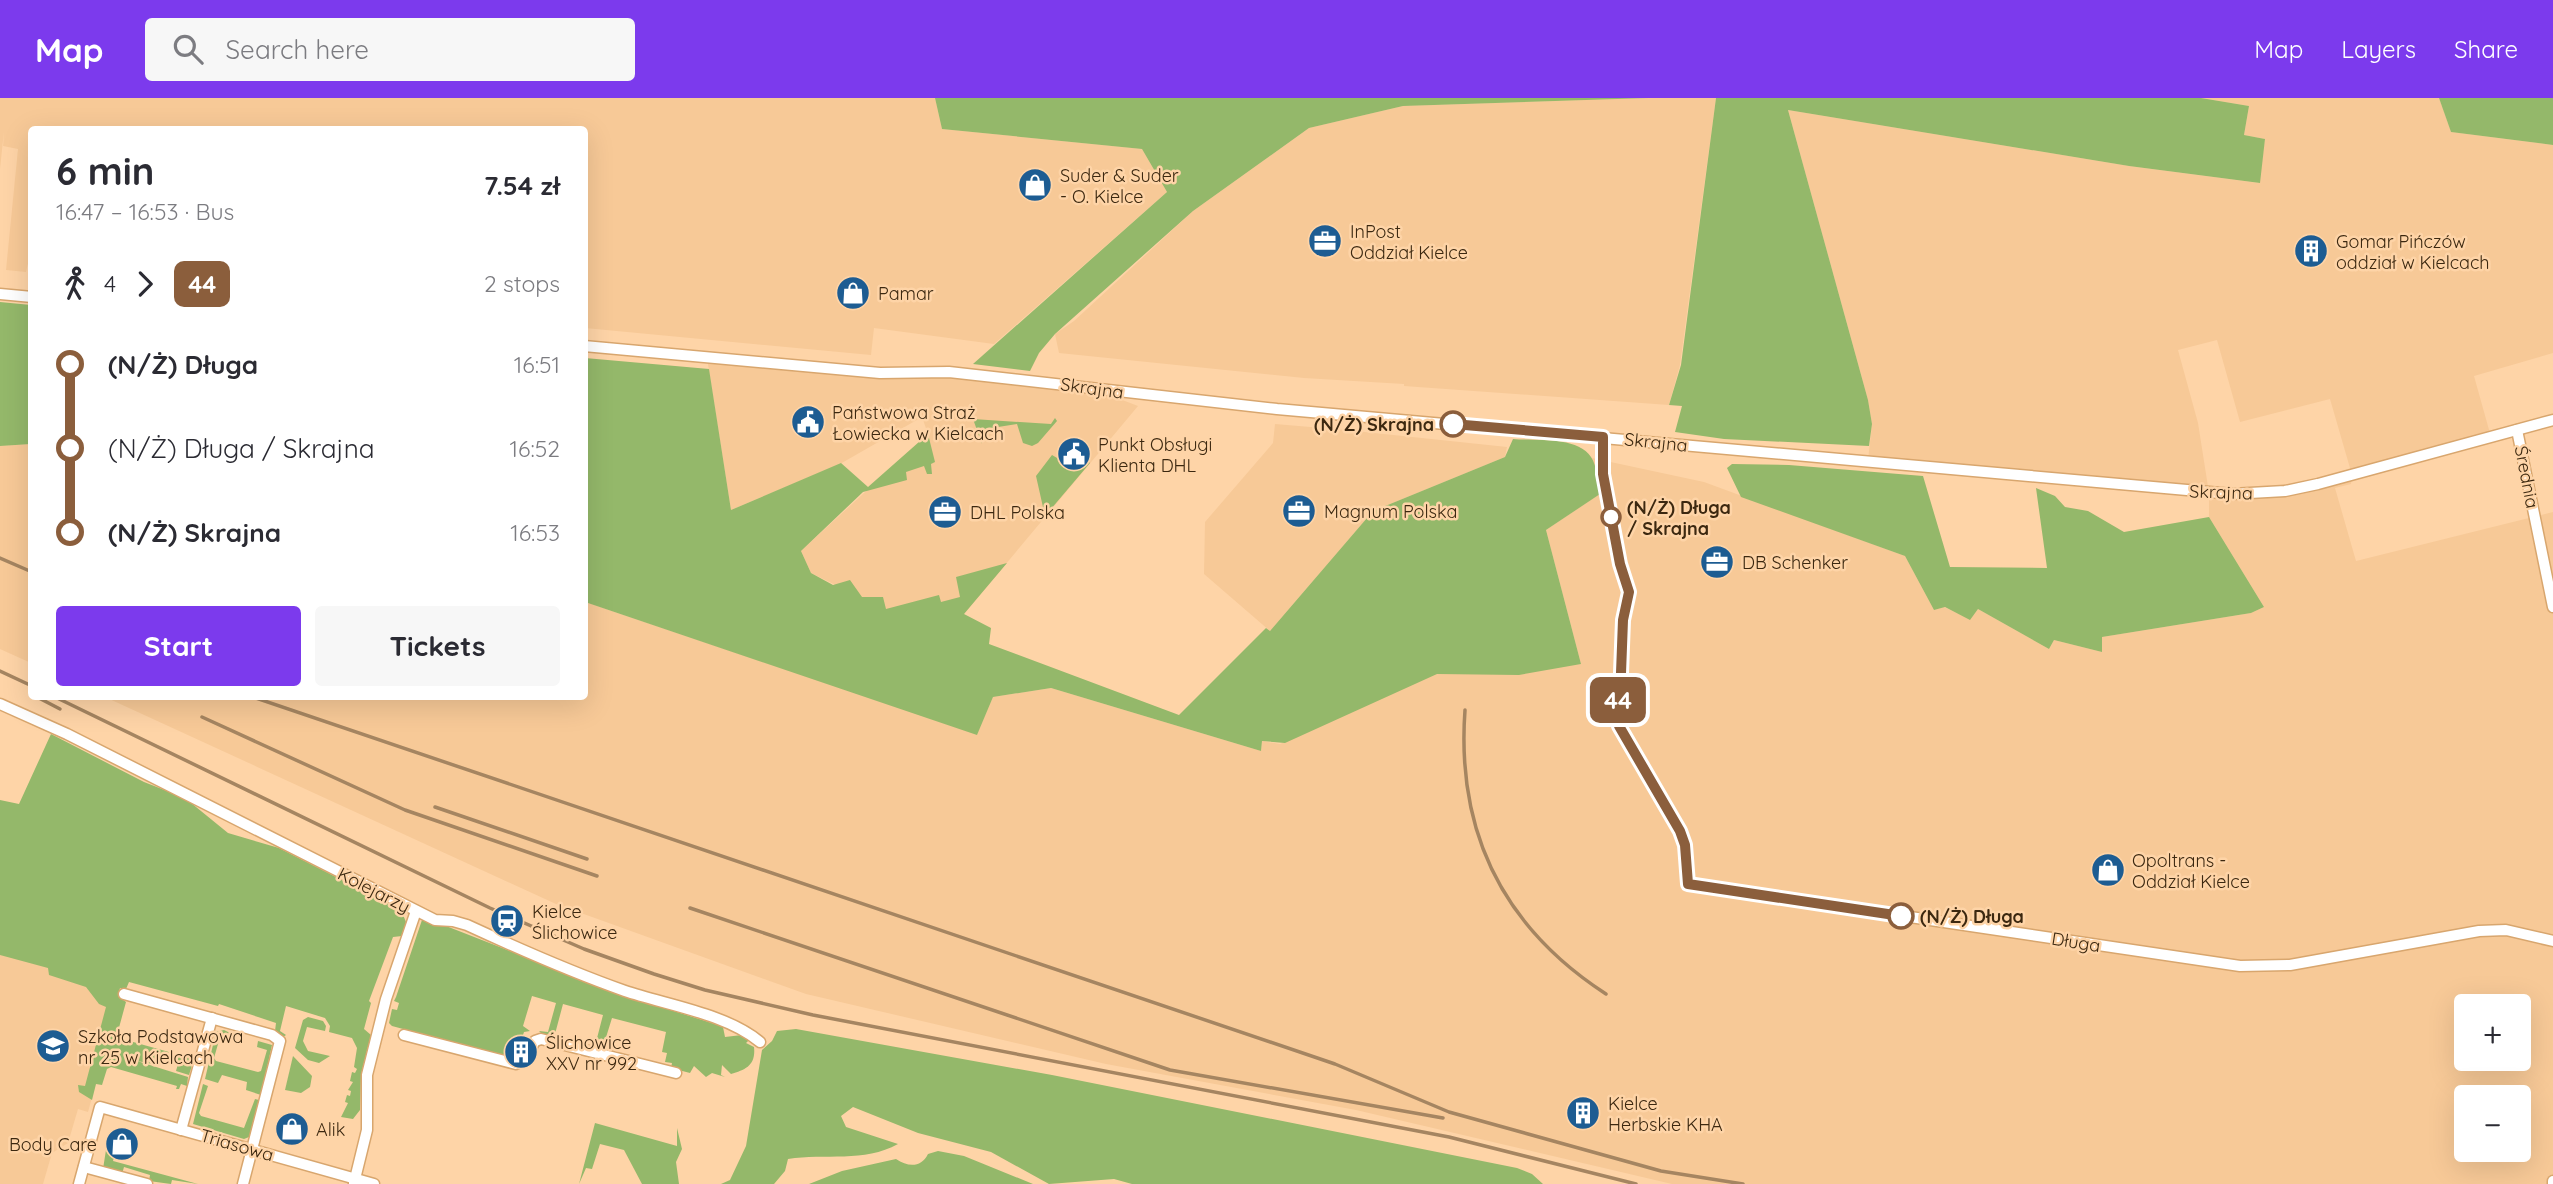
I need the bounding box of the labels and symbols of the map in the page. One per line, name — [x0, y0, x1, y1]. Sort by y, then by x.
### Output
place label: Suder & Suder - O. Kielce — [1060, 164, 1179, 208]
shop icon: Suder & Suder - O. Kielce — [1016, 166, 1054, 204]
place label: InPost Oddział Kielce — [1350, 220, 1468, 264]
office icon: InPost Oddział Kielce — [1306, 222, 1344, 260]
place label: Gomar Pińczów oddział w Kielcach — [2336, 230, 2490, 274]
building icon: Gomar Pińczów oddział w Kielcach — [2292, 232, 2330, 270]
shop icon: Pamar — [834, 274, 872, 312]
place label: Pamar — [878, 282, 934, 305]
street label: Skrajna — [1059, 372, 1125, 404]
place label: Państwowa Straż Łowiecka w Kielcach — [832, 401, 1004, 445]
public building icon: Państwowa Straż Łowiecka w Kielcach — [789, 403, 827, 441]
marker: (N/Ż) Skrajna — [1440, 411, 1466, 437]
place label: (N/Ż) Skrajna — [1314, 413, 1434, 436]
street label: Skrajna — [1623, 427, 1689, 457]
place label: Punkt Obsługi Klienta DHL — [1098, 433, 1212, 477]
public building icon: Punkt Obsługi Klienta DHL — [1055, 435, 1093, 473]
street label: Średnia — [2510, 444, 2544, 510]
street label: Skrajna — [2189, 479, 2253, 505]
office icon: Magnum Polska — [1280, 492, 1318, 530]
office icon: DHL Polska — [926, 493, 964, 531]
place label: (N/Ż) Długa / Skrajna — [1627, 496, 1731, 540]
place label: Magnum Polska — [1324, 500, 1457, 523]
place label: DHL Polska — [970, 501, 1065, 524]
marker: (N/Ż) Długa / Skrajna — [1601, 507, 1621, 527]
office icon: DB Schenker — [1698, 543, 1736, 581]
place label: DB Schenker — [1742, 551, 1848, 574]
line badge: 44 — [1586, 677, 1650, 723]
place label: Opoltrans - Oddział Kielce — [2132, 849, 2250, 893]
shop icon: Opoltrans - Oddział Kielce — [2089, 851, 2127, 889]
street label: Kolejarzy — [334, 862, 414, 918]
place label: Kielce Ślichowice — [532, 900, 617, 944]
station icon: Kielce Ślichowice — [488, 902, 526, 940]
marker: (N/Ż) Długa — [1888, 903, 1914, 929]
place label: (N/Ż) Długa — [1920, 905, 2024, 928]
street label: Długa — [2050, 927, 2102, 957]
place label: Szkoła Podstawowa nr 25 w Kielcach — [78, 1025, 243, 1069]
school or university icon: Szkoła Podstawowa nr 25 w Kielcach — [34, 1027, 72, 1065]
place label: Ślichowice XXV nr 992 — [546, 1031, 637, 1075]
building icon: Ślichowice XXV nr 992 — [502, 1033, 540, 1071]
place label: Kielce Herbskie KHA — [1608, 1092, 1723, 1136]
building icon: Kielce Herbskie KHA — [1564, 1094, 1602, 1132]
shop icon: Alik — [273, 1110, 311, 1148]
place label: Alik — [316, 1118, 345, 1141]
street label: Triasowa — [198, 1124, 276, 1166]
shop icon: Body Care — [103, 1125, 141, 1163]
place label: Body Care — [9, 1133, 97, 1156]

